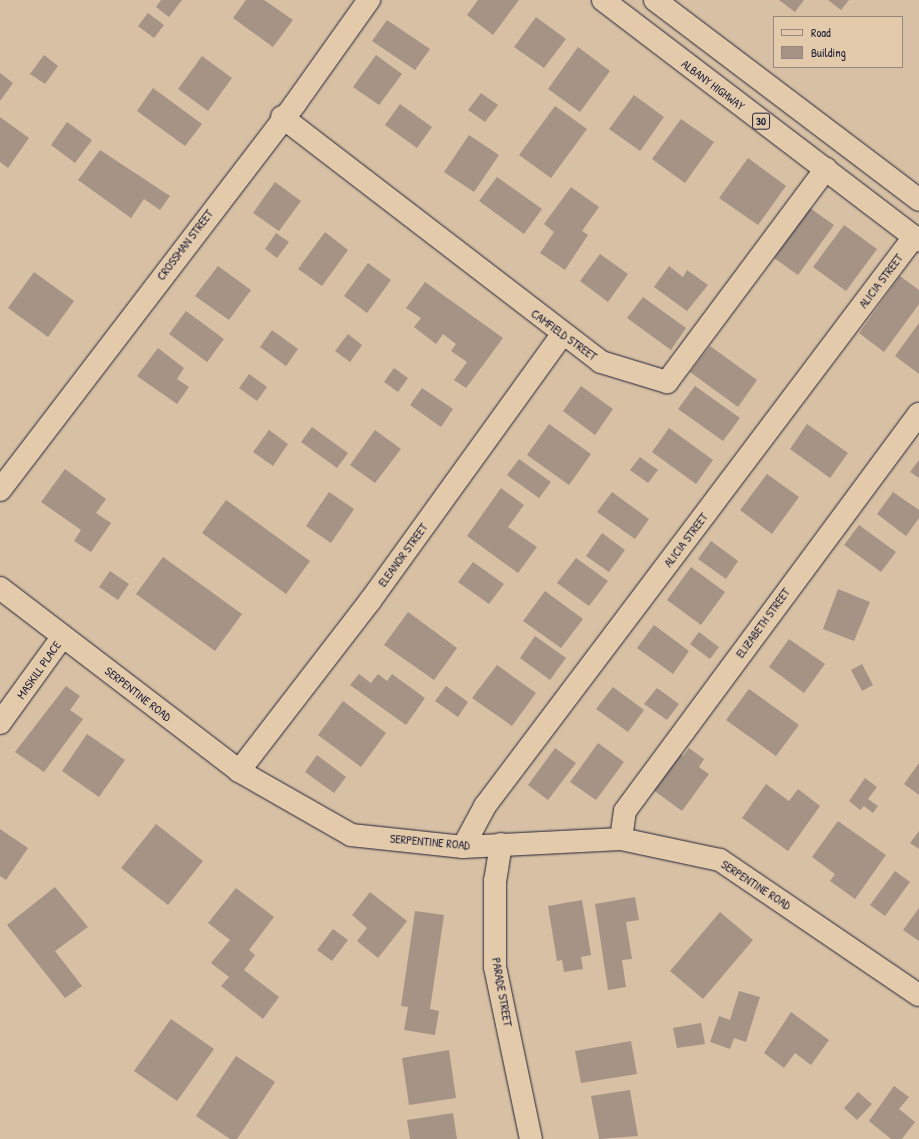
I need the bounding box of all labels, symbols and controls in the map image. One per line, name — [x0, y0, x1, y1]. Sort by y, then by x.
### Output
legend — [773, 16, 903, 68]
text: Road — [811, 24, 831, 41]
text: Building — [811, 44, 846, 61]
street label: ALBANY HIGHWAY — [679, 57, 747, 113]
road number: 30 — [752, 112, 770, 130]
street label: CROSSMAN STREET — [154, 207, 216, 283]
street label: ALICIA STREET — [856, 251, 906, 311]
street label: CAMFIELD STREET — [528, 306, 600, 364]
street label: ALICIA STREET — [661, 510, 711, 570]
street label: ELEANOR STREET — [375, 520, 431, 590]
street label: ELIZABETH STREET — [733, 585, 793, 661]
street label: MASKILL PLACE — [14, 638, 64, 702]
street label: SERPENTINE ROAD — [102, 664, 174, 724]
street label: SERPENTINE ROAD — [389, 831, 471, 853]
street label: SERPENTINE ROAD — [718, 857, 794, 913]
street label: PARADE STREET — [489, 957, 515, 1027]

